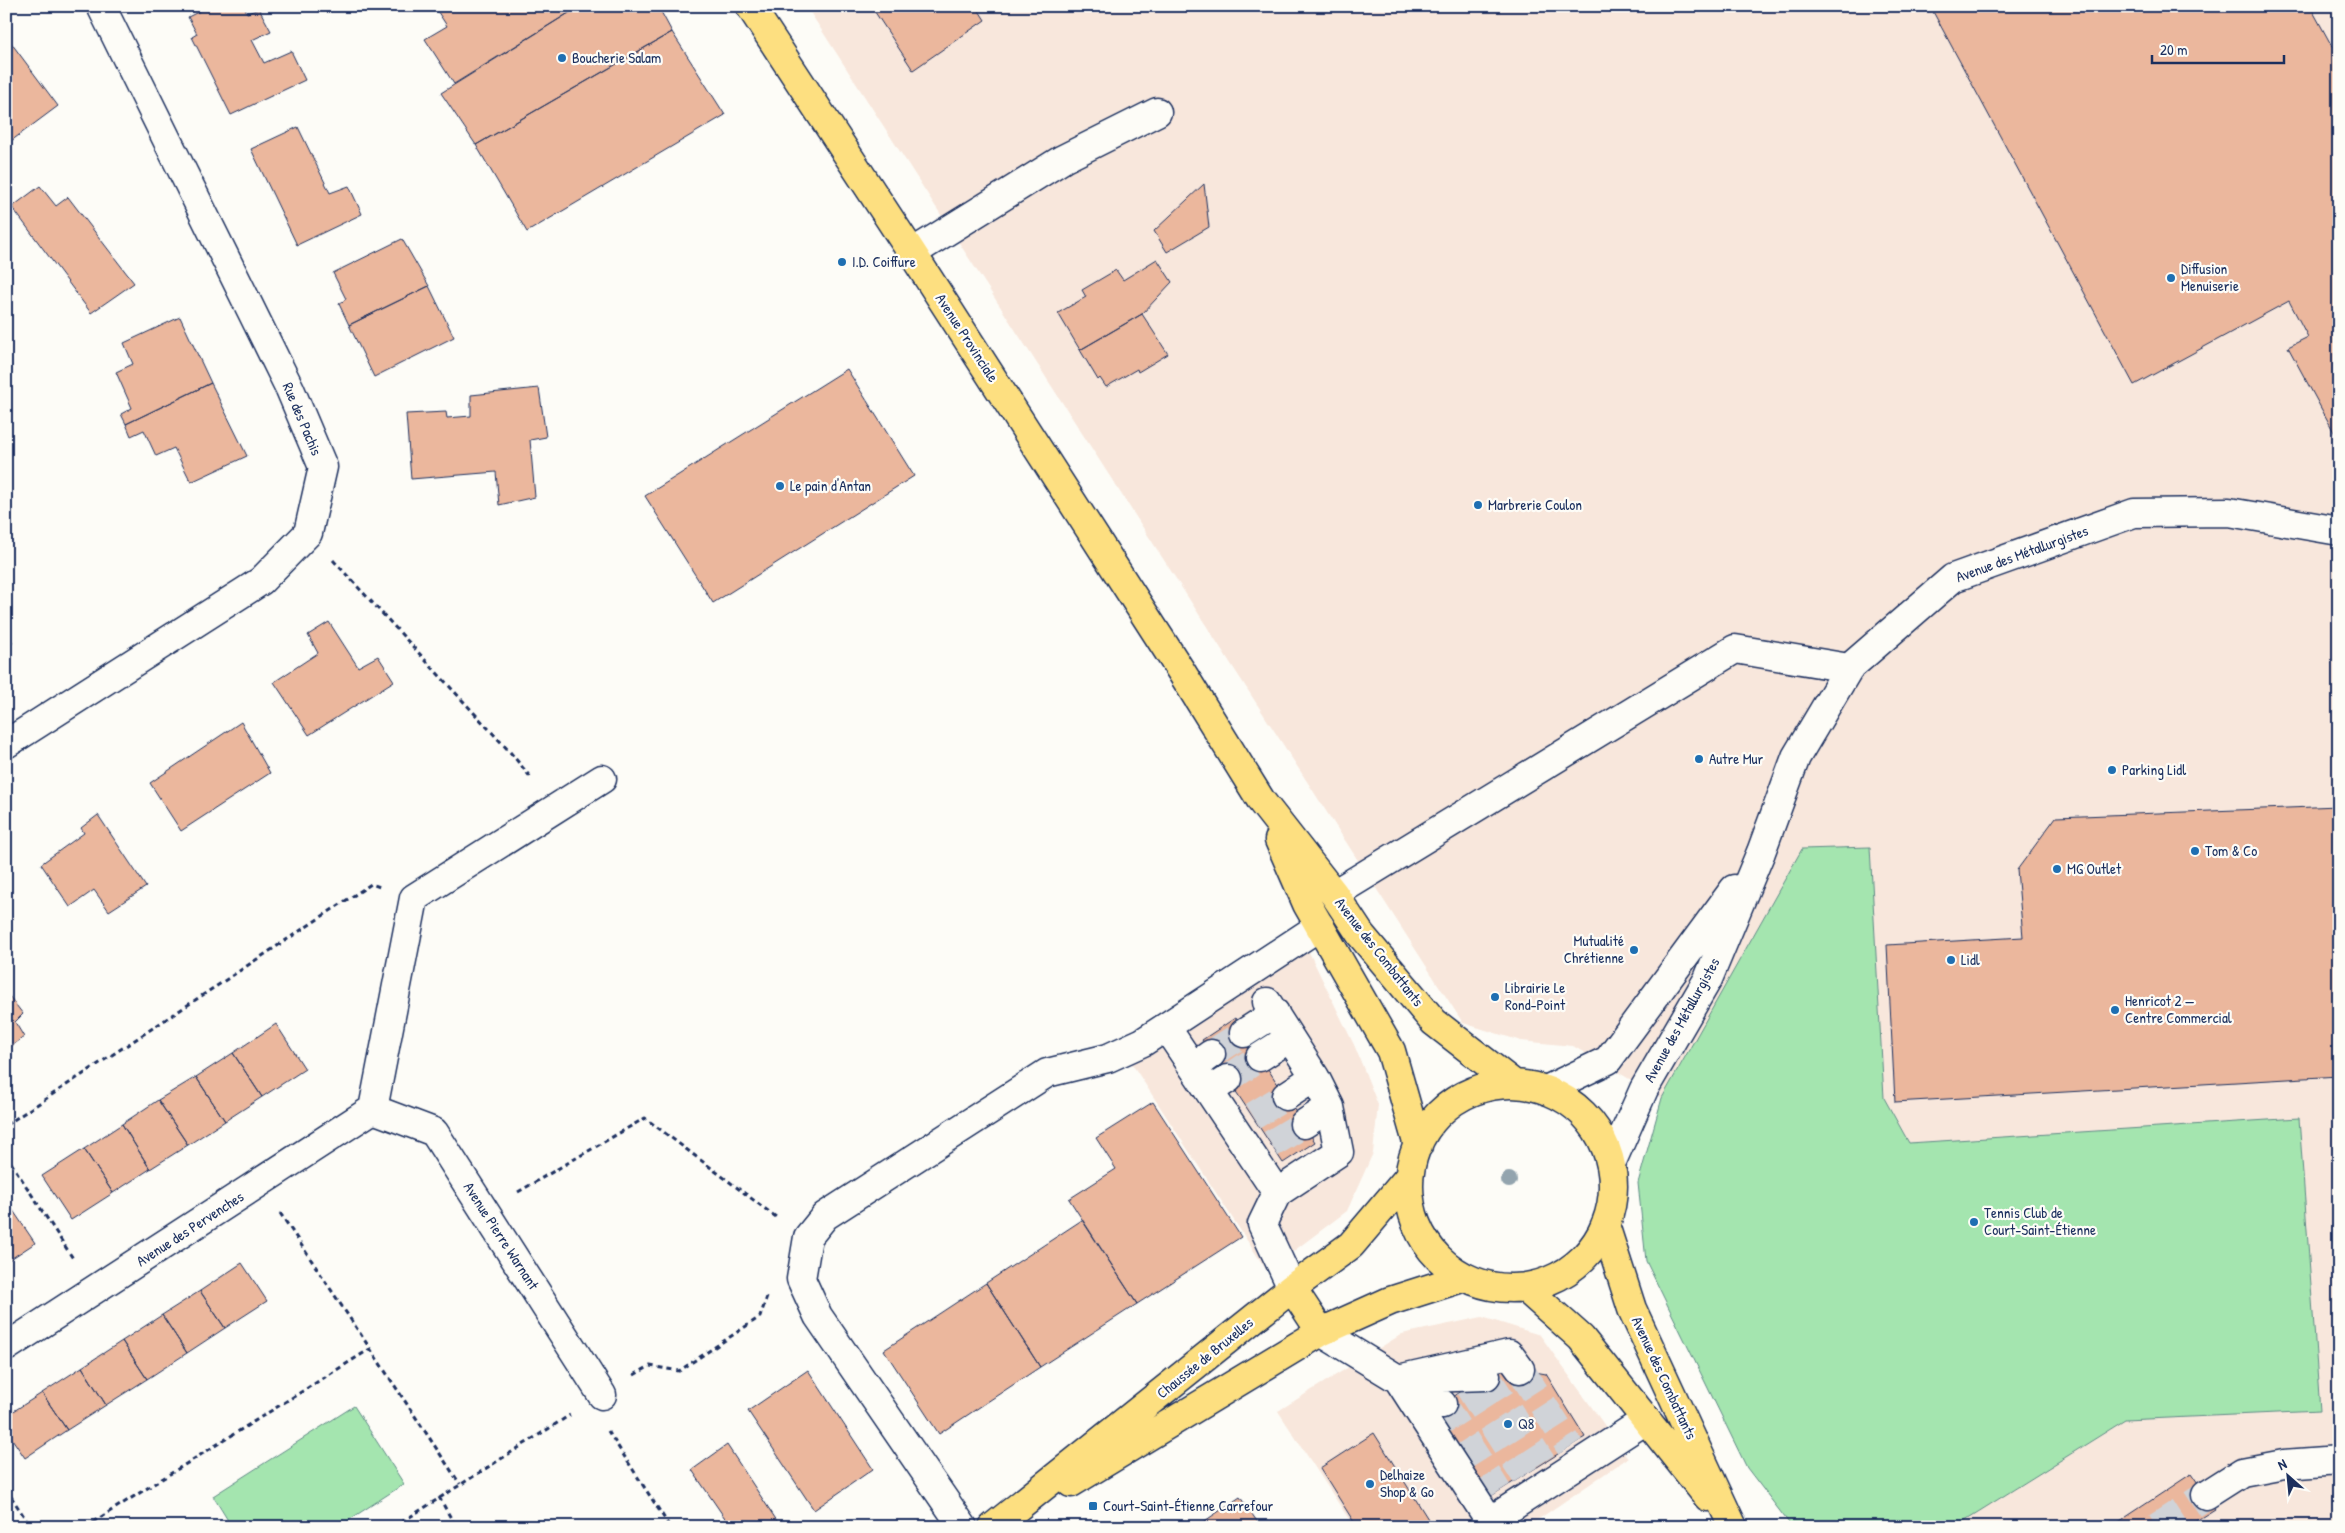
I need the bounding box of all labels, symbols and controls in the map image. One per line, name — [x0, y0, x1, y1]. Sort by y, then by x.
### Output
scale bar — [2152, 32, 2285, 64]
text: 20 m — [2160, 39, 2187, 60]
place label: Boucherie Salam — [572, 47, 661, 68]
marker: Boucherie Salam — [556, 52, 568, 64]
place label: I.D. Coiffure — [852, 251, 916, 272]
marker: I.D. Coiffure — [836, 256, 848, 268]
place label: Diffusion Menuiserie — [2181, 258, 2239, 296]
marker: Diffusion Menuiserie — [2165, 272, 2177, 284]
street label: Avenue Provinciale — [931, 289, 1004, 386]
street label: Rue des Pachis — [278, 379, 327, 459]
place label: Le pain d'Antan — [790, 475, 871, 496]
marker: Le pain d'Antan — [774, 480, 786, 492]
place label: Marbrerie Coulon — [1488, 494, 1582, 515]
marker: Marbrerie Coulon — [1472, 499, 1484, 511]
street label: Avenue des Métallurgistes — [1953, 520, 2091, 587]
place label: Autre Mur — [1709, 748, 1764, 769]
marker: Autre Mur — [1693, 753, 1705, 765]
place label: Parking Lidl — [2122, 759, 2186, 780]
marker: Parking Lidl — [2106, 764, 2118, 776]
place label: Tom & Co — [2205, 840, 2257, 861]
marker: Tom & Co — [2189, 845, 2201, 857]
place label: MG Outlet — [2067, 858, 2122, 879]
marker: MG Outlet — [2051, 863, 2063, 875]
street label: Avenue des Combattants — [1330, 893, 1429, 1011]
place label: Mutualité Chrétienne — [1564, 930, 1624, 968]
marker: Mutualité Chrétienne — [1628, 944, 1640, 956]
place label: Lidl — [1961, 949, 1980, 970]
street label: Avenue des Métallurgistes — [1639, 954, 1725, 1086]
marker: Lidl — [1945, 954, 1957, 966]
place label: Librairie Le Rond-Point — [1505, 977, 1566, 1015]
place label: Henricot 2 — Centre Commercial — [2125, 990, 2232, 1028]
marker: Librairie Le Rond-Point — [1489, 991, 1501, 1003]
marker: Henricot 2 — Centre Commercial — [2109, 1004, 2121, 1016]
street label: Avenue Pierre Warnant — [459, 1178, 545, 1294]
street label: Avenue des Pervenches — [132, 1186, 248, 1271]
place label: Tennis Club de Court-Saint-Étienne — [1984, 1202, 2096, 1240]
marker: Tennis Club de Court-Saint-Étienne — [1968, 1216, 1980, 1228]
street label: Chaussée de Bruxelles — [1152, 1312, 1258, 1403]
street label: Avenue des Combattants — [1627, 1313, 1702, 1443]
place label: Q8 — [1518, 1413, 1534, 1434]
marker: Q8 — [1502, 1418, 1514, 1430]
north arrow — [2262, 1450, 2312, 1500]
text: N — [2274, 1454, 2290, 1474]
place label: Delhaize Shop & Go — [1380, 1464, 1434, 1502]
marker: Delhaize Shop & Go — [1364, 1478, 1376, 1490]
place label: Court-Saint-Étienne Carrefour — [1103, 1495, 1274, 1516]
marker: Court-Saint-Étienne Carrefour — [1087, 1500, 1099, 1512]

